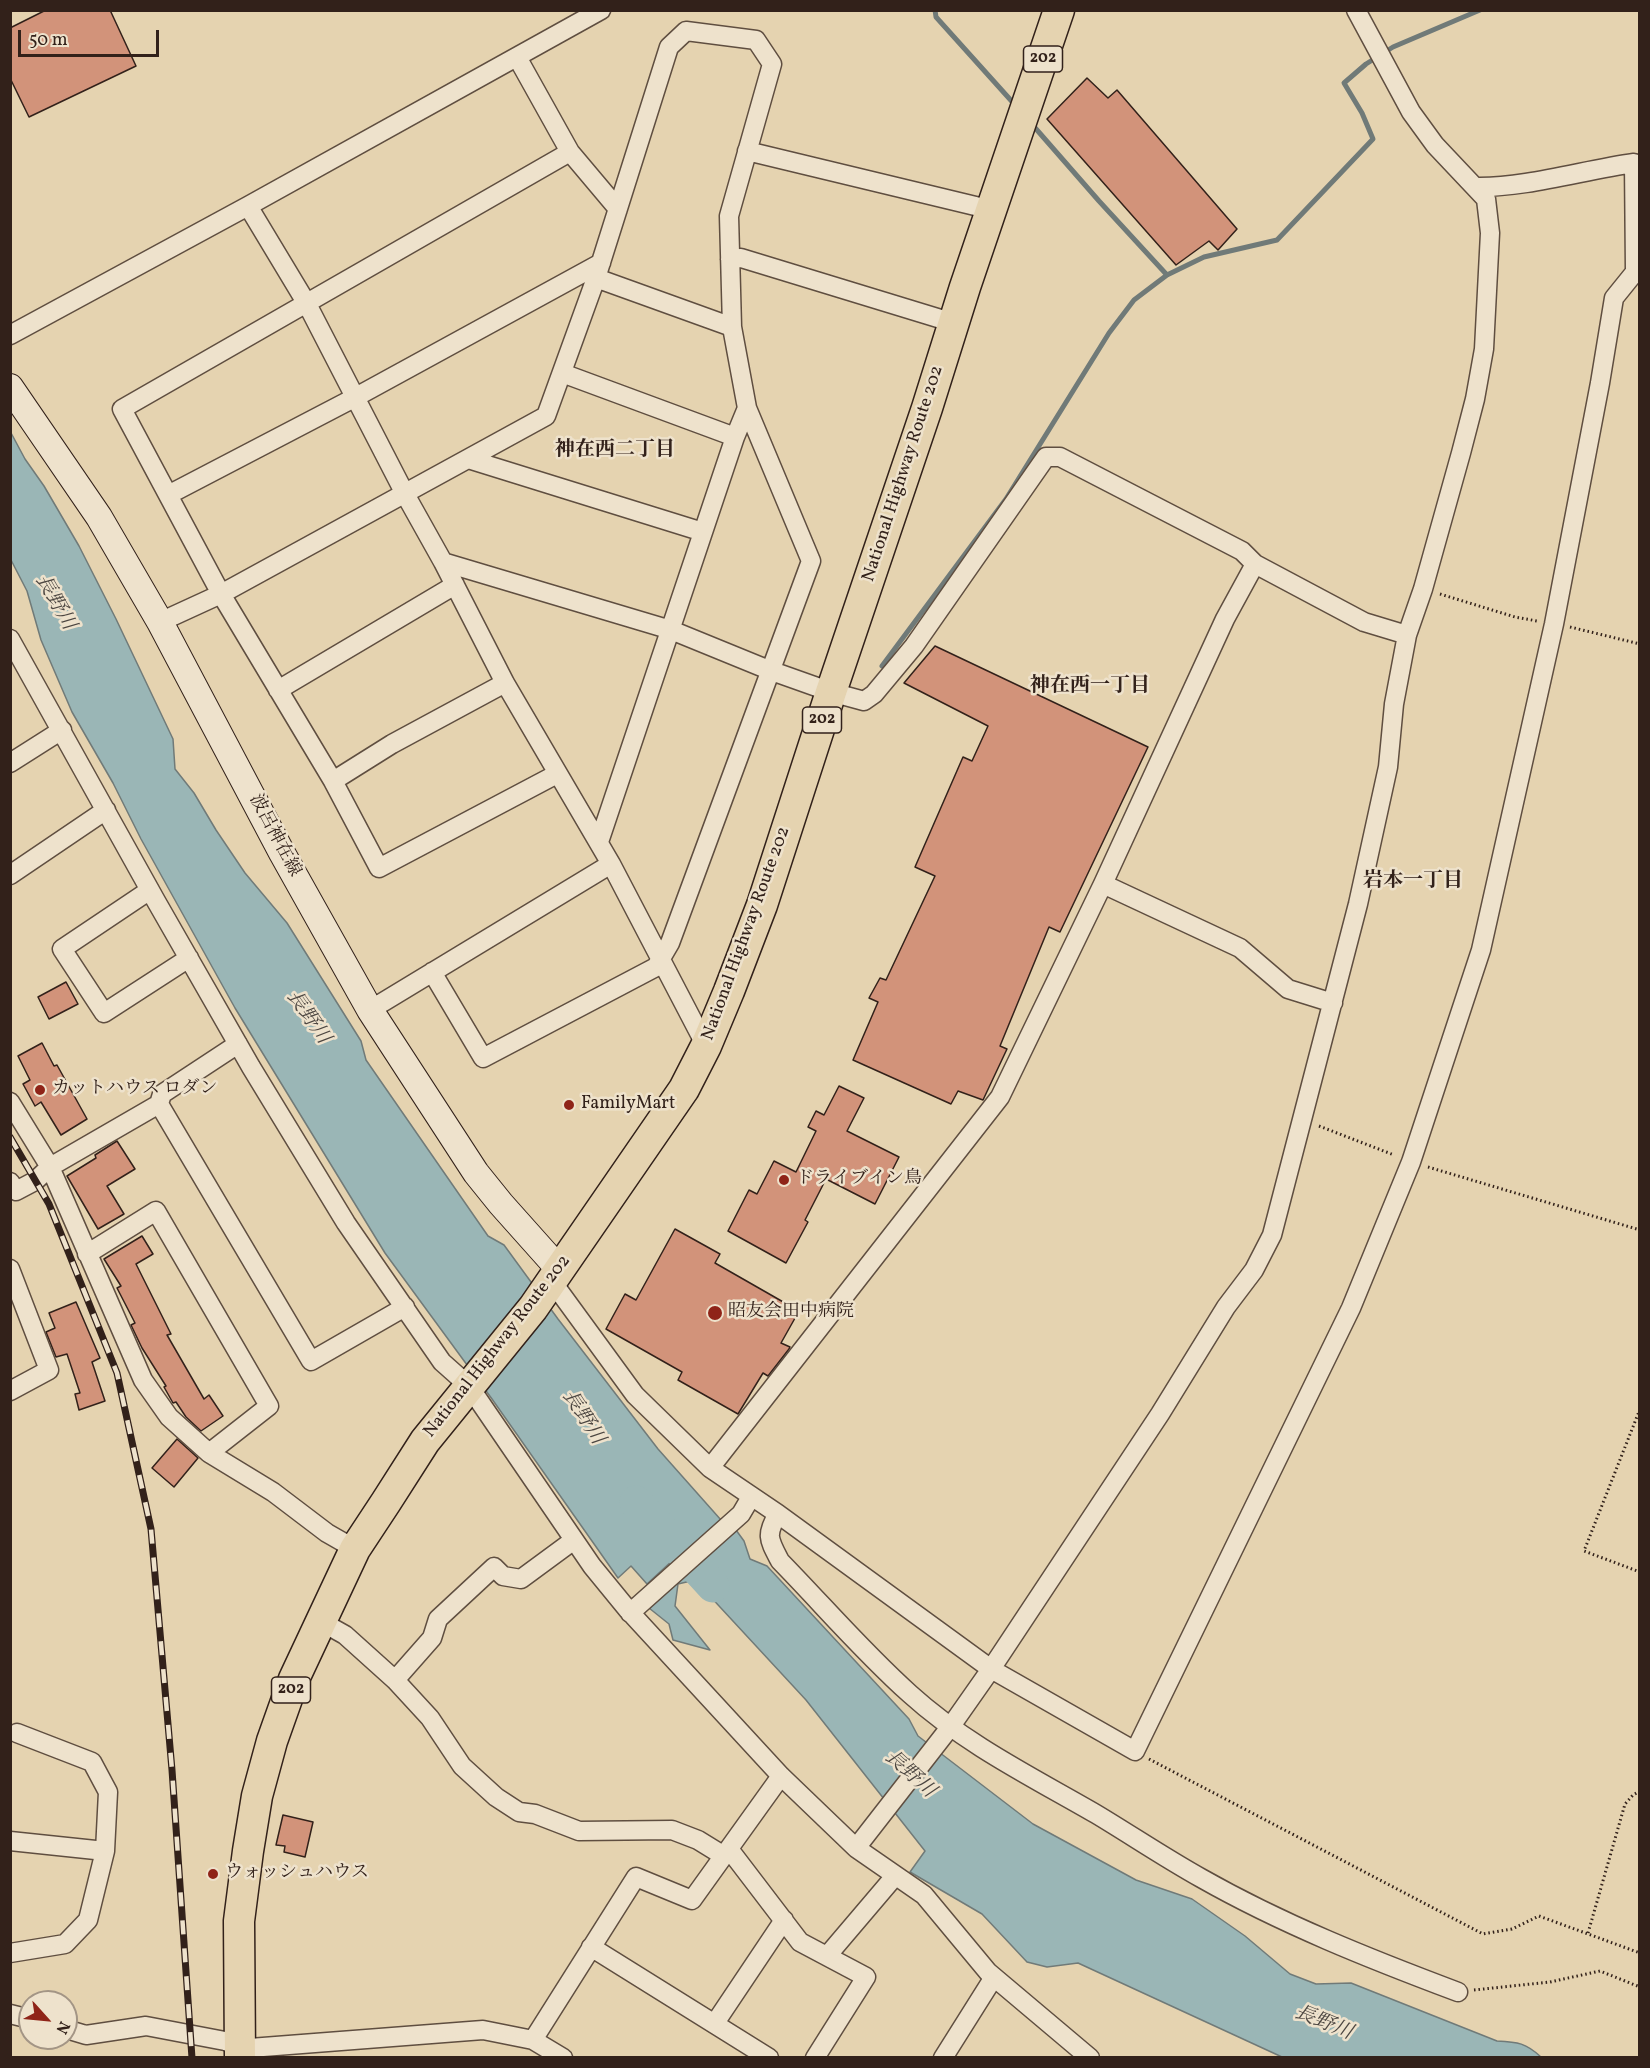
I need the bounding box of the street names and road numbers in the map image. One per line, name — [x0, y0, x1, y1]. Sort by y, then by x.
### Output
road number: 202 — [1024, 46, 1062, 72]
street label: National Highway Route 202 — [859, 363, 949, 585]
road number: 202 — [802, 707, 842, 733]
street label: 波呂神在線 — [243, 791, 305, 881]
street label: National Highway Route 202 — [698, 824, 796, 1044]
street label: National Highway Route 202 — [420, 1251, 576, 1443]
road number: 202 — [272, 1677, 310, 1703]

